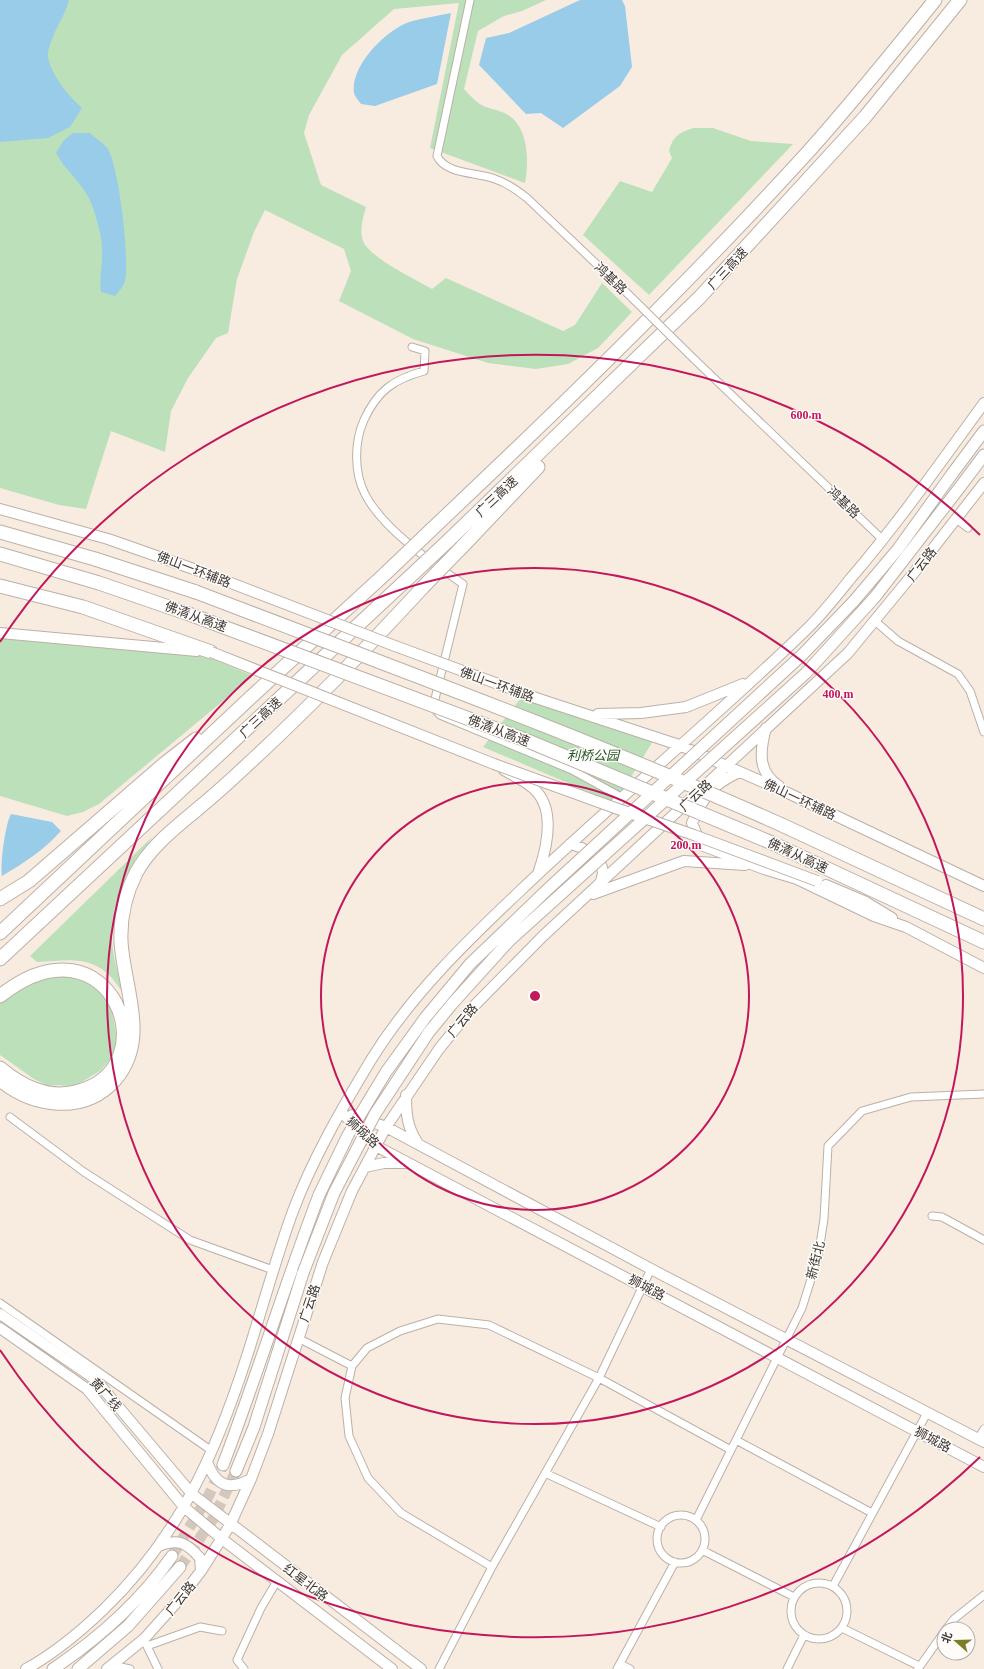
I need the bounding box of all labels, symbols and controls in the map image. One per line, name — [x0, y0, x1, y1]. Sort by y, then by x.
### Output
street label: 广三高速 — [704, 244, 751, 292]
street label: 鸿基路 — [591, 259, 630, 297]
text: 600 m — [791, 408, 822, 422]
street label: 广三高速 — [472, 473, 520, 520]
street label: 鸿基路 — [824, 483, 863, 521]
street label: 广云路 — [903, 544, 939, 584]
street label: 佛山一环辅路 — [155, 548, 233, 590]
street label: 佛清从高速 — [163, 598, 229, 635]
street label: 佛山一环辅路 — [458, 664, 536, 705]
text: 400 m — [823, 687, 854, 701]
street label: 广三高速 — [236, 694, 284, 741]
street label: 佛清从高速 — [466, 712, 532, 749]
park label: 利桥公园 — [567, 748, 621, 763]
street label: 佛山一环辅路 — [761, 776, 838, 823]
street label: 广云路 — [676, 777, 715, 814]
street label: 佛清从高速 — [765, 835, 830, 876]
text: 200 m — [671, 838, 702, 852]
centre of rings — [528, 989, 542, 1003]
street label: 广云路 — [444, 1001, 481, 1040]
street label: 狮城路 — [343, 1114, 382, 1151]
street label: 新街北 — [803, 1239, 827, 1281]
street label: 狮城路 — [626, 1272, 668, 1303]
street label: 广云路 — [296, 1282, 323, 1324]
street label: 黄广线 — [87, 1375, 124, 1414]
street label: 狮城路 — [912, 1424, 954, 1455]
street label: 红星北路 — [280, 1561, 331, 1604]
street label: 广云路 — [162, 1578, 198, 1618]
north arrow — [936, 1621, 976, 1661]
text: 北 — [939, 1630, 954, 1645]

